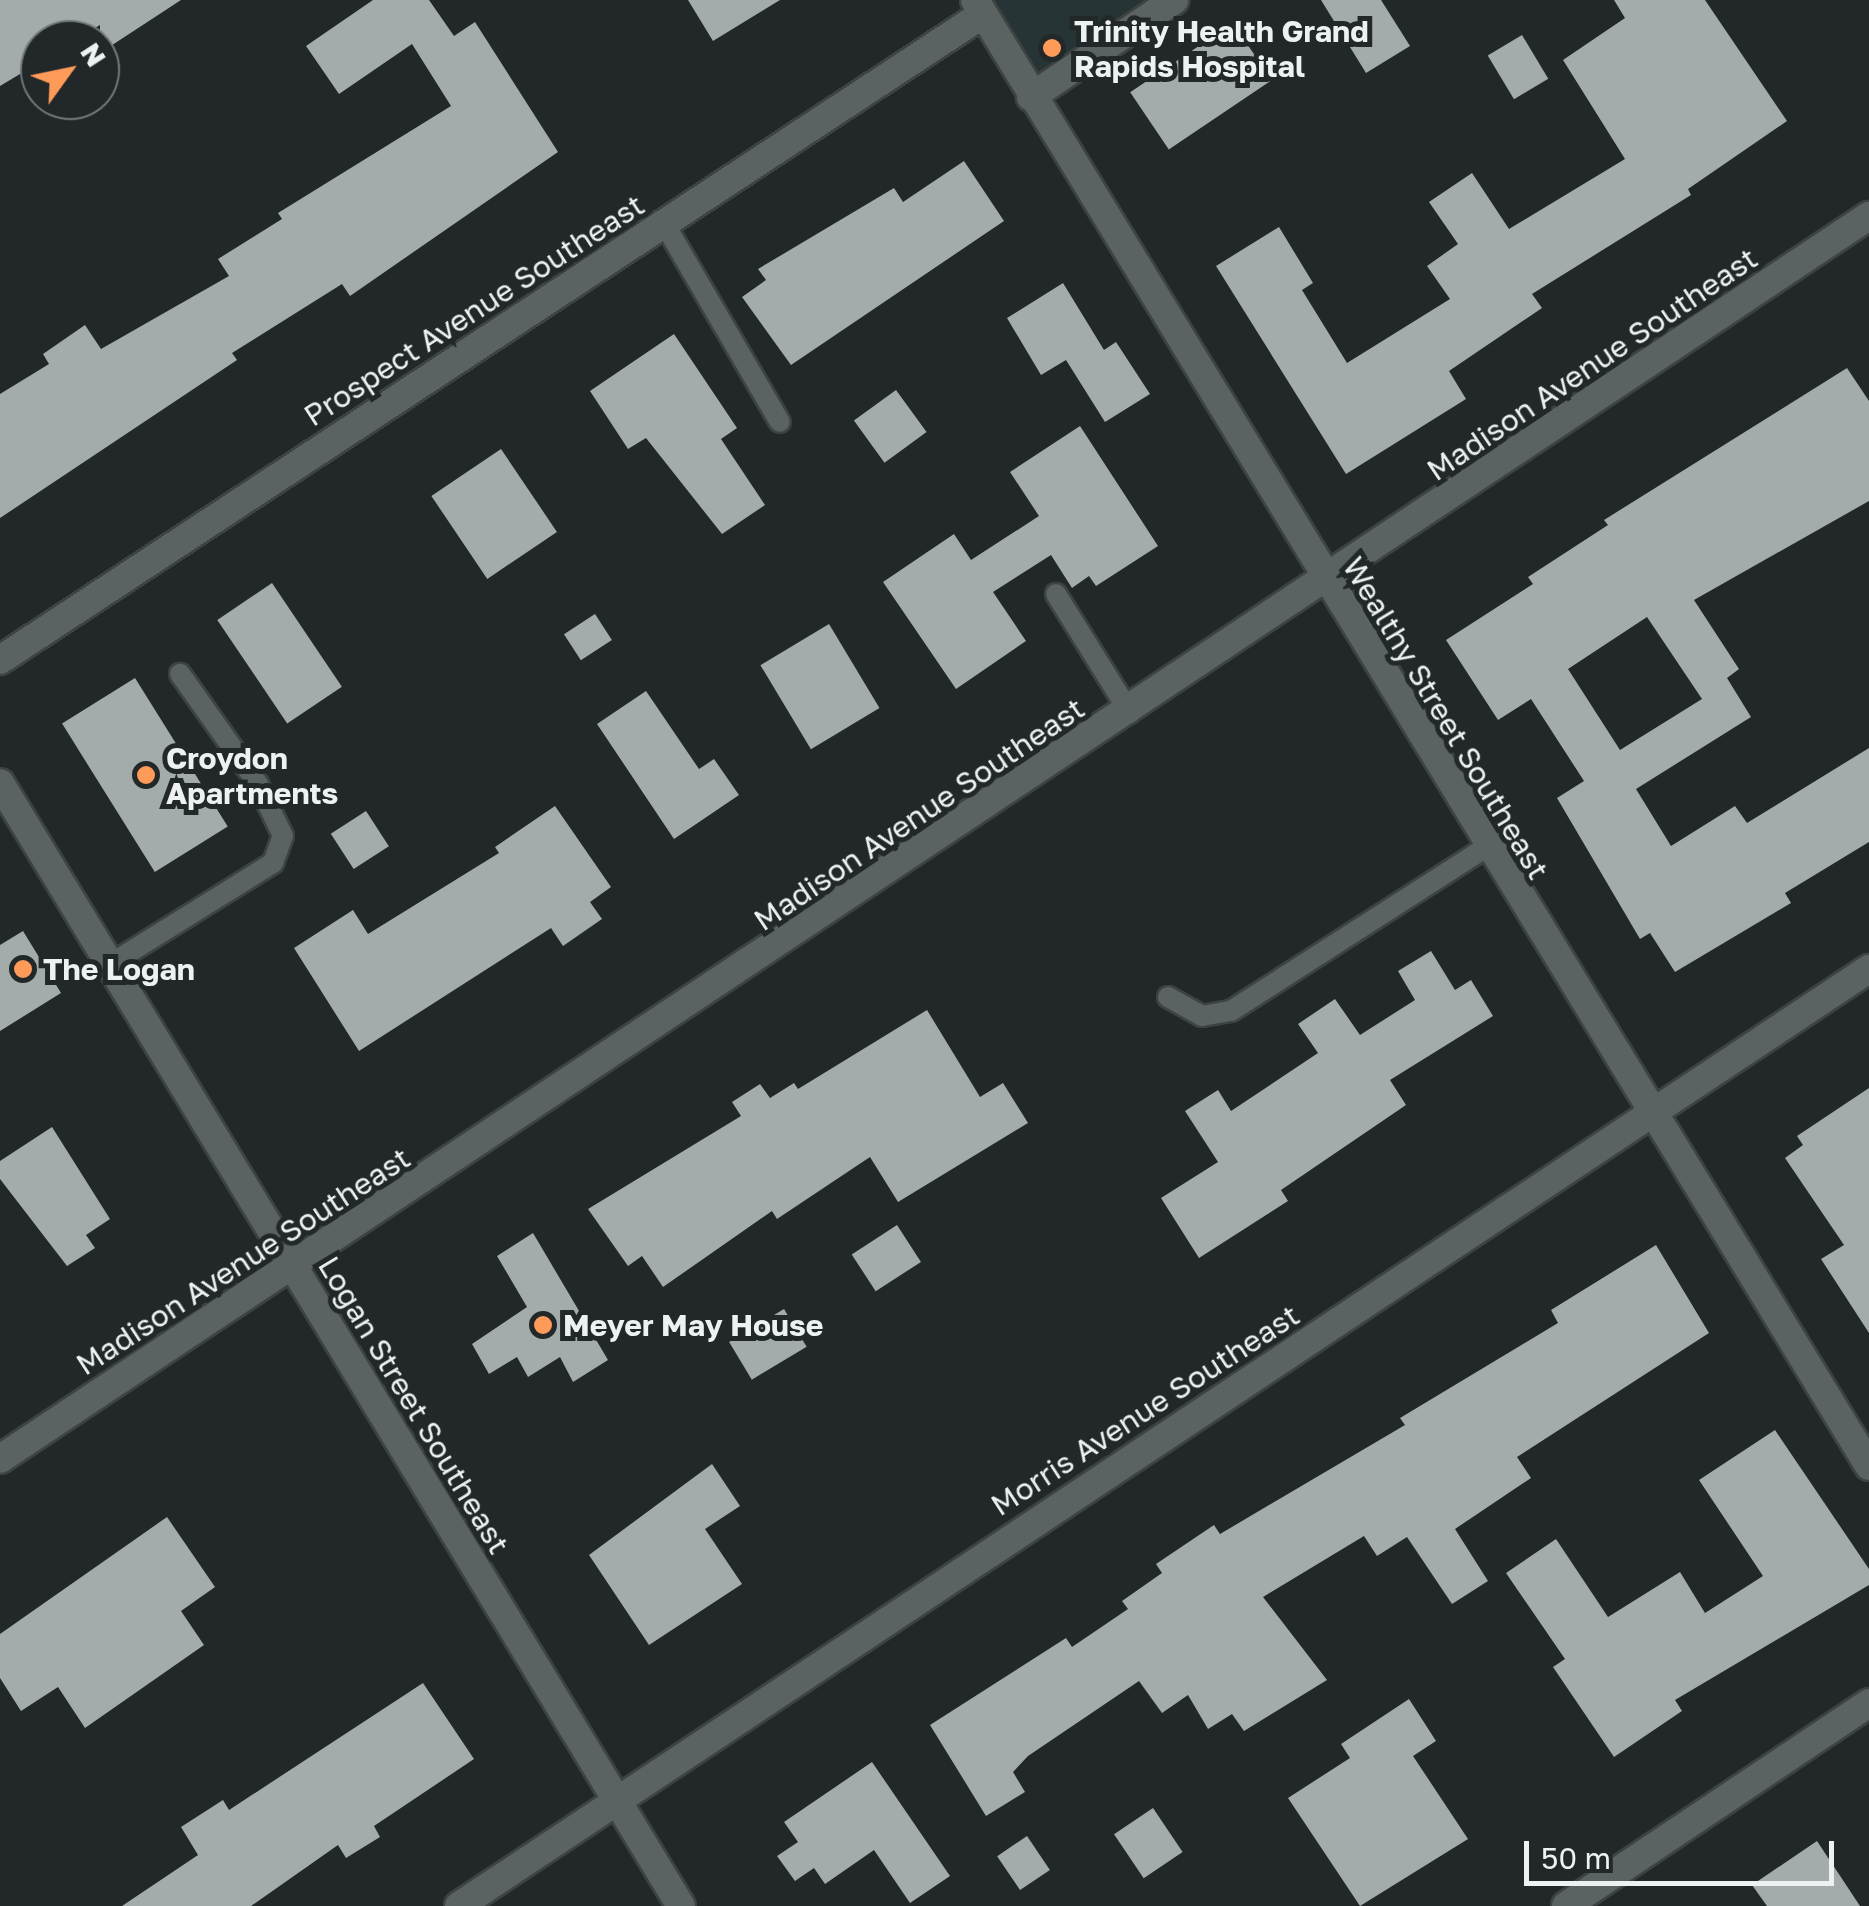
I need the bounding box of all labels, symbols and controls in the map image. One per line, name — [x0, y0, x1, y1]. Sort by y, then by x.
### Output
place label: Trinity Health Grand Rapids Hospital — [1074, 13, 1369, 84]
north arrow — [20, 20, 120, 120]
marker: Trinity Health Grand Rapids Hospital — [1039, 35, 1065, 61]
text: N — [74, 37, 114, 72]
street label: Prospect Avenue Southeast — [297, 186, 651, 434]
street label: Madison Avenue Southeast — [1420, 240, 1764, 488]
street label: Wealthy Street Southeast — [1335, 550, 1557, 886]
street label: Madison Avenue Southeast — [747, 690, 1091, 938]
place label: Croydon Apartments — [166, 740, 338, 810]
marker: Croydon Apartments — [135, 764, 157, 786]
place label: The Logan — [43, 951, 195, 987]
marker: The Logan — [12, 958, 34, 980]
street label: Madison Avenue Southeast — [69, 1140, 417, 1382]
street label: Logan Street Southeast — [311, 1250, 517, 1560]
street label: Morris Avenue Southeast — [984, 1297, 1306, 1523]
place label: Meyer May House — [563, 1307, 823, 1343]
marker: Meyer May House — [532, 1314, 554, 1336]
scale bar — [1529, 1821, 1839, 1883]
text: 50 m — [1541, 1840, 1611, 1876]

